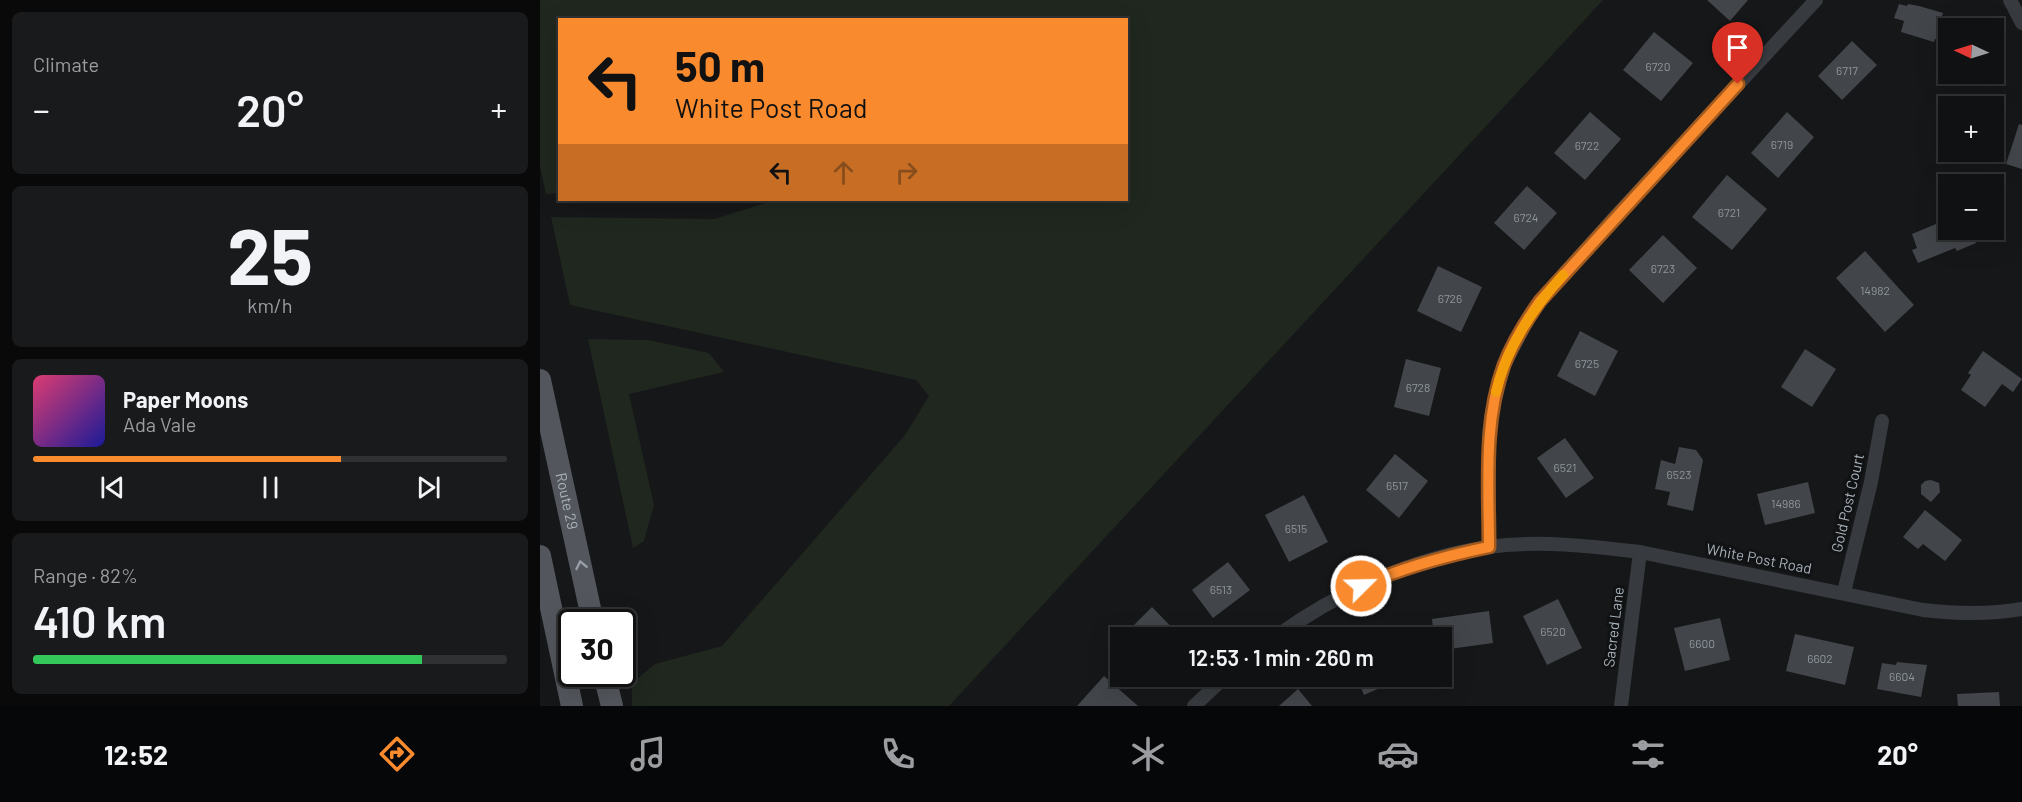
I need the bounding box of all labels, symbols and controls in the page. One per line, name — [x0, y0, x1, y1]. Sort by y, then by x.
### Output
north arrow — [1938, 18, 2004, 84]
map controls — [1938, 18, 2004, 240]
pin — [1712, 22, 1763, 84]
icon: arrive — [1721, 31, 1754, 64]
text: 50 m — [675, 40, 765, 90]
icon: left — [576, 42, 654, 120]
text: Climate — [33, 52, 99, 76]
house number: 6720 — [1645, 59, 1671, 73]
house number: 6717 — [1836, 63, 1858, 77]
text: 20° — [236, 82, 304, 136]
text: − — [33, 89, 50, 129]
text: + — [491, 89, 507, 129]
text: White Post Road — [675, 91, 867, 123]
button: + — [1938, 96, 2004, 162]
house number: 6719 — [1771, 137, 1793, 151]
house number: 6722 — [1575, 138, 1599, 152]
icon: left — [764, 156, 797, 189]
icon: ahead — [827, 156, 860, 189]
icon: right — [890, 156, 923, 189]
button: − — [1938, 174, 2004, 240]
house number: 6721 — [1718, 205, 1740, 219]
text: 25 — [227, 207, 313, 301]
house number: 6724 — [1514, 210, 1538, 224]
house number: 6723 — [1651, 261, 1675, 275]
house number: 14982 — [1860, 283, 1890, 297]
house number: 6726 — [1438, 291, 1462, 305]
text: km/h — [247, 293, 293, 317]
house number: 6725 — [1575, 356, 1599, 370]
house number: 6728 — [1406, 380, 1430, 394]
text: Paper Moons — [123, 386, 248, 412]
text: Ada Vale — [123, 412, 196, 436]
street label: Gold Post Court — [1827, 452, 1867, 554]
house number: 6521 — [1554, 460, 1576, 474]
house number: 6523 — [1667, 467, 1691, 481]
icon: previous — [96, 471, 129, 504]
icon: pause — [254, 471, 287, 504]
icon: next — [412, 471, 445, 504]
street label: Route 29 — [553, 471, 582, 531]
house number: 6517 — [1386, 478, 1408, 492]
house number: 14986 — [1771, 496, 1801, 510]
house number: 6515 — [1285, 521, 1307, 535]
street label: White Post Road — [1705, 539, 1813, 577]
position arrow — [1329, 554, 1393, 618]
one-way arrow — [575, 561, 588, 571]
text: Range · 82% — [33, 563, 138, 587]
house number: 6513 — [1210, 582, 1232, 596]
street label: Sacred Lane — [1599, 586, 1627, 668]
text: 410 km — [33, 593, 166, 647]
speed limit sign: 30 — [558, 609, 636, 687]
house number: 6520 — [1540, 624, 1566, 638]
house number: 6600 — [1689, 636, 1715, 650]
text: 12:53 · 1 min · 260 m — [1188, 644, 1374, 670]
house number: 6602 — [1807, 651, 1833, 665]
house number: 6604 — [1889, 669, 1915, 683]
icon: directions — [376, 733, 418, 775]
icon: music — [627, 733, 669, 775]
icon: phone — [877, 733, 919, 775]
icon: climate — [1127, 733, 1169, 775]
icon: car — [1377, 733, 1419, 775]
icon: filters — [1627, 733, 1669, 775]
text: 12:52 — [104, 738, 168, 770]
text: 20° — [1877, 738, 1918, 770]

